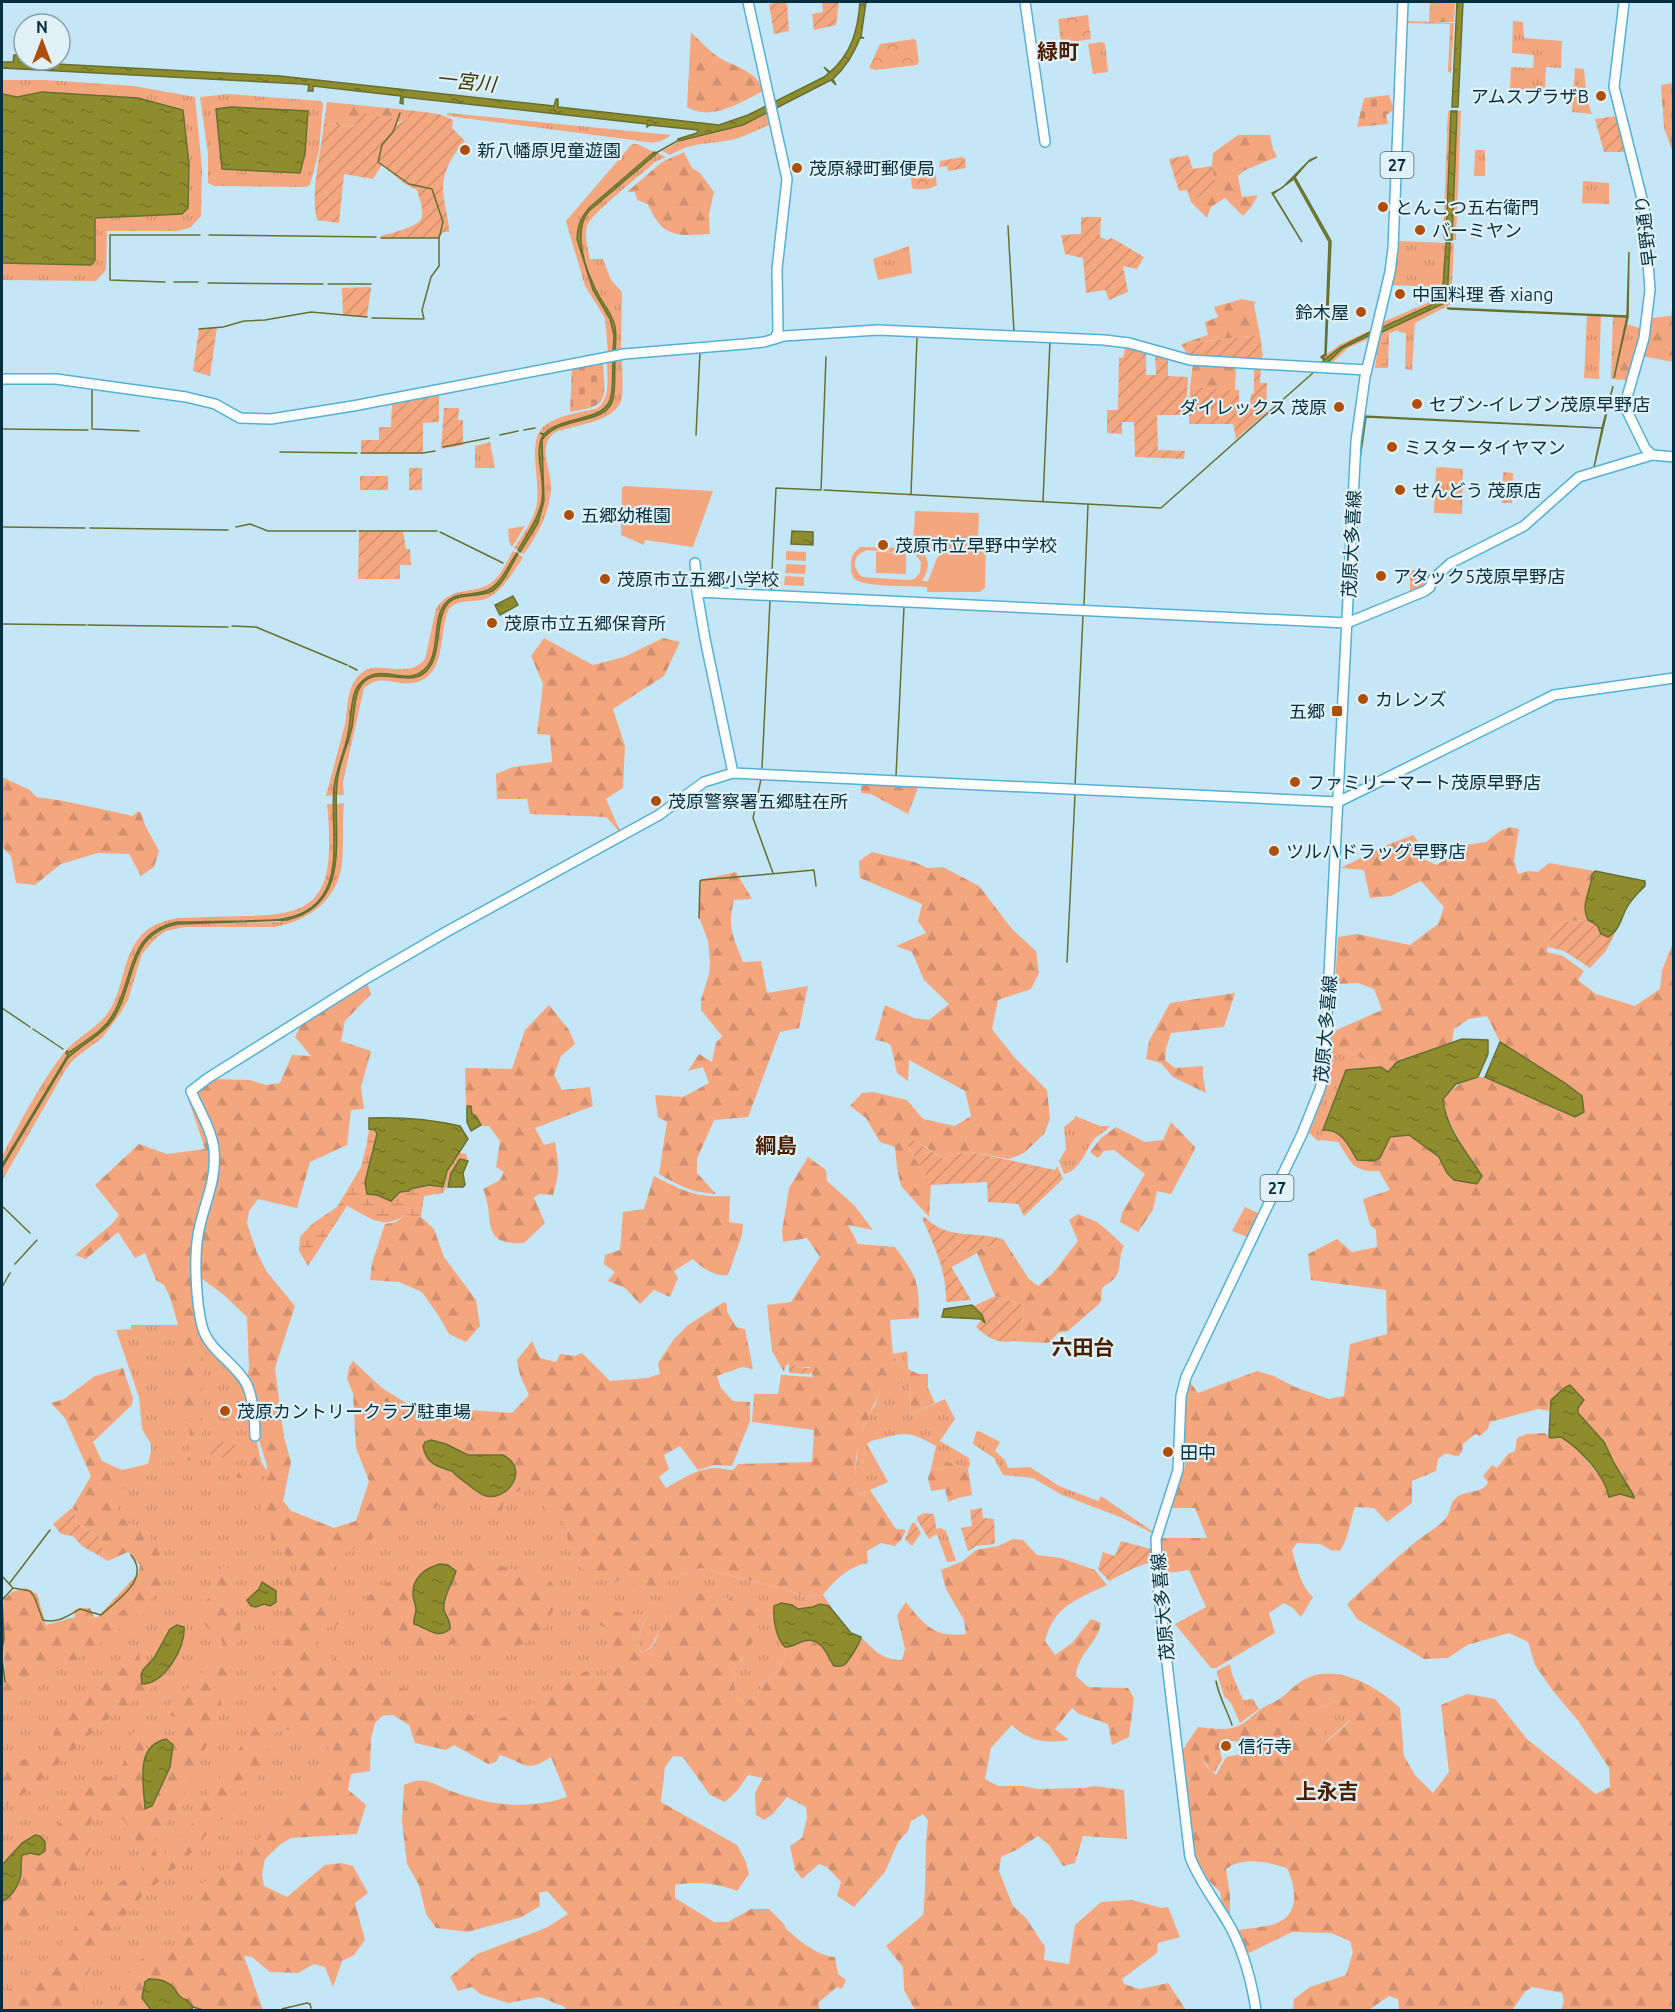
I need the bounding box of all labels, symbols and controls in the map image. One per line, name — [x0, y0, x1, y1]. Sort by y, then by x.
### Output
north arrow — [12, 12, 72, 72]
text: N — [36, 18, 48, 36]
district label: 緑町 — [1037, 39, 1079, 63]
water label: 一宮川 — [435, 66, 499, 96]
place label: アムスプラザB — [1471, 86, 1589, 106]
marker: アムスプラザB — [1594, 89, 1608, 103]
place label: 新八幡原児童遊園 — [477, 140, 621, 160]
marker: 新八幡原児童遊園 — [458, 143, 472, 157]
road number: 27 — [1380, 152, 1414, 178]
place label: 茂原緑町郵便局 — [809, 158, 935, 178]
marker: 茂原緑町郵便局 — [790, 161, 804, 175]
street label: 早野通り — [1631, 194, 1659, 268]
place label: とんこつ五右衛門 — [1395, 197, 1539, 217]
marker: とんこつ五右衛門 — [1376, 200, 1390, 214]
place label: バーミヤン — [1432, 220, 1522, 240]
marker: バーミヤン — [1413, 223, 1427, 237]
place label: 中国料理 香 xiang — [1412, 284, 1554, 304]
marker: 中国料理 香 xiang — [1393, 287, 1407, 301]
place label: 鈴木屋 — [1295, 302, 1349, 322]
marker: 鈴木屋 — [1354, 305, 1368, 319]
place label: セブン-イレブン茂原早野店 — [1429, 394, 1650, 414]
place label: ダイレックス 茂原 — [1179, 397, 1327, 417]
marker: セブン-イレブン茂原早野店 — [1410, 397, 1424, 411]
marker: ダイレックス 茂原 — [1332, 400, 1346, 414]
place label: ミスタータイヤマン — [1404, 437, 1565, 457]
marker: ミスタータイヤマン — [1385, 440, 1399, 454]
place label: せんどう 茂原店 — [1412, 480, 1542, 500]
marker: せんどう 茂原店 — [1393, 483, 1407, 497]
street label: 茂原大多喜線 — [1338, 490, 1364, 598]
place label: 五郷幼稚園 — [581, 505, 671, 525]
marker: 五郷幼稚園 — [562, 508, 576, 522]
place label: 茂原市立早野中学校 — [895, 535, 1057, 555]
marker: 茂原市立早野中学校 — [876, 538, 890, 552]
place label: アタック5茂原早野店 — [1393, 566, 1565, 586]
place label: 茂原市立五郷小学校 — [617, 569, 779, 589]
marker: アタック5茂原早野店 — [1374, 569, 1388, 583]
marker: 茂原市立五郷小学校 — [598, 572, 612, 586]
place label: 茂原市立五郷保育所 — [504, 613, 666, 633]
marker: 茂原市立五郷保育所 — [485, 616, 499, 630]
place label: カレンズ — [1375, 689, 1447, 709]
marker: カレンズ — [1356, 692, 1370, 706]
place label: 五郷 — [1289, 701, 1325, 721]
marker: 五郷 — [1330, 704, 1344, 718]
place label: ファミリーマート茂原早野店 — [1307, 772, 1541, 792]
marker: ファミリーマート茂原早野店 — [1288, 775, 1302, 789]
place label: 茂原警察署五郷駐在所 — [668, 791, 848, 811]
marker: 茂原警察署五郷駐在所 — [649, 794, 663, 808]
place label: ツルハドラッグ早野店 — [1286, 841, 1466, 861]
marker: ツルハドラッグ早野店 — [1267, 844, 1281, 858]
street label: 茂原大多喜線 — [1310, 974, 1340, 1084]
district label: 綱島 — [755, 1133, 797, 1157]
road number: 27 — [1260, 1175, 1294, 1201]
district label: 六田台 — [1052, 1335, 1115, 1359]
place label: 茂原カントリークラブ駐車場 — [237, 1401, 471, 1421]
marker: 茂原カントリークラブ駐車場 — [218, 1404, 232, 1418]
place label: 田中 — [1180, 1442, 1216, 1462]
marker: 田中 — [1161, 1445, 1175, 1459]
street label: 茂原大多喜線 — [1147, 1552, 1177, 1662]
place label: 信行寺 — [1238, 1736, 1292, 1756]
marker: 信行寺 — [1219, 1739, 1233, 1753]
district label: 上永吉 — [1296, 1779, 1359, 1803]

